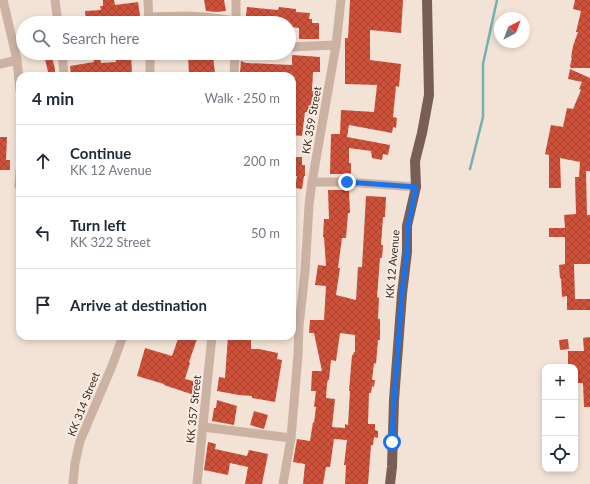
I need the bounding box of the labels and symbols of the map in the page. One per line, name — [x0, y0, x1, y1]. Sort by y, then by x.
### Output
north arrow — [494, 12, 530, 48]
street label: KK 359 Street — [299, 85, 323, 155]
route end — [338, 173, 356, 191]
street label: KK 12 Avenue — [383, 229, 401, 299]
street label: KK 314 Street — [64, 370, 102, 438]
street label: KK 357 Street — [183, 374, 203, 444]
route start — [383, 433, 401, 451]

